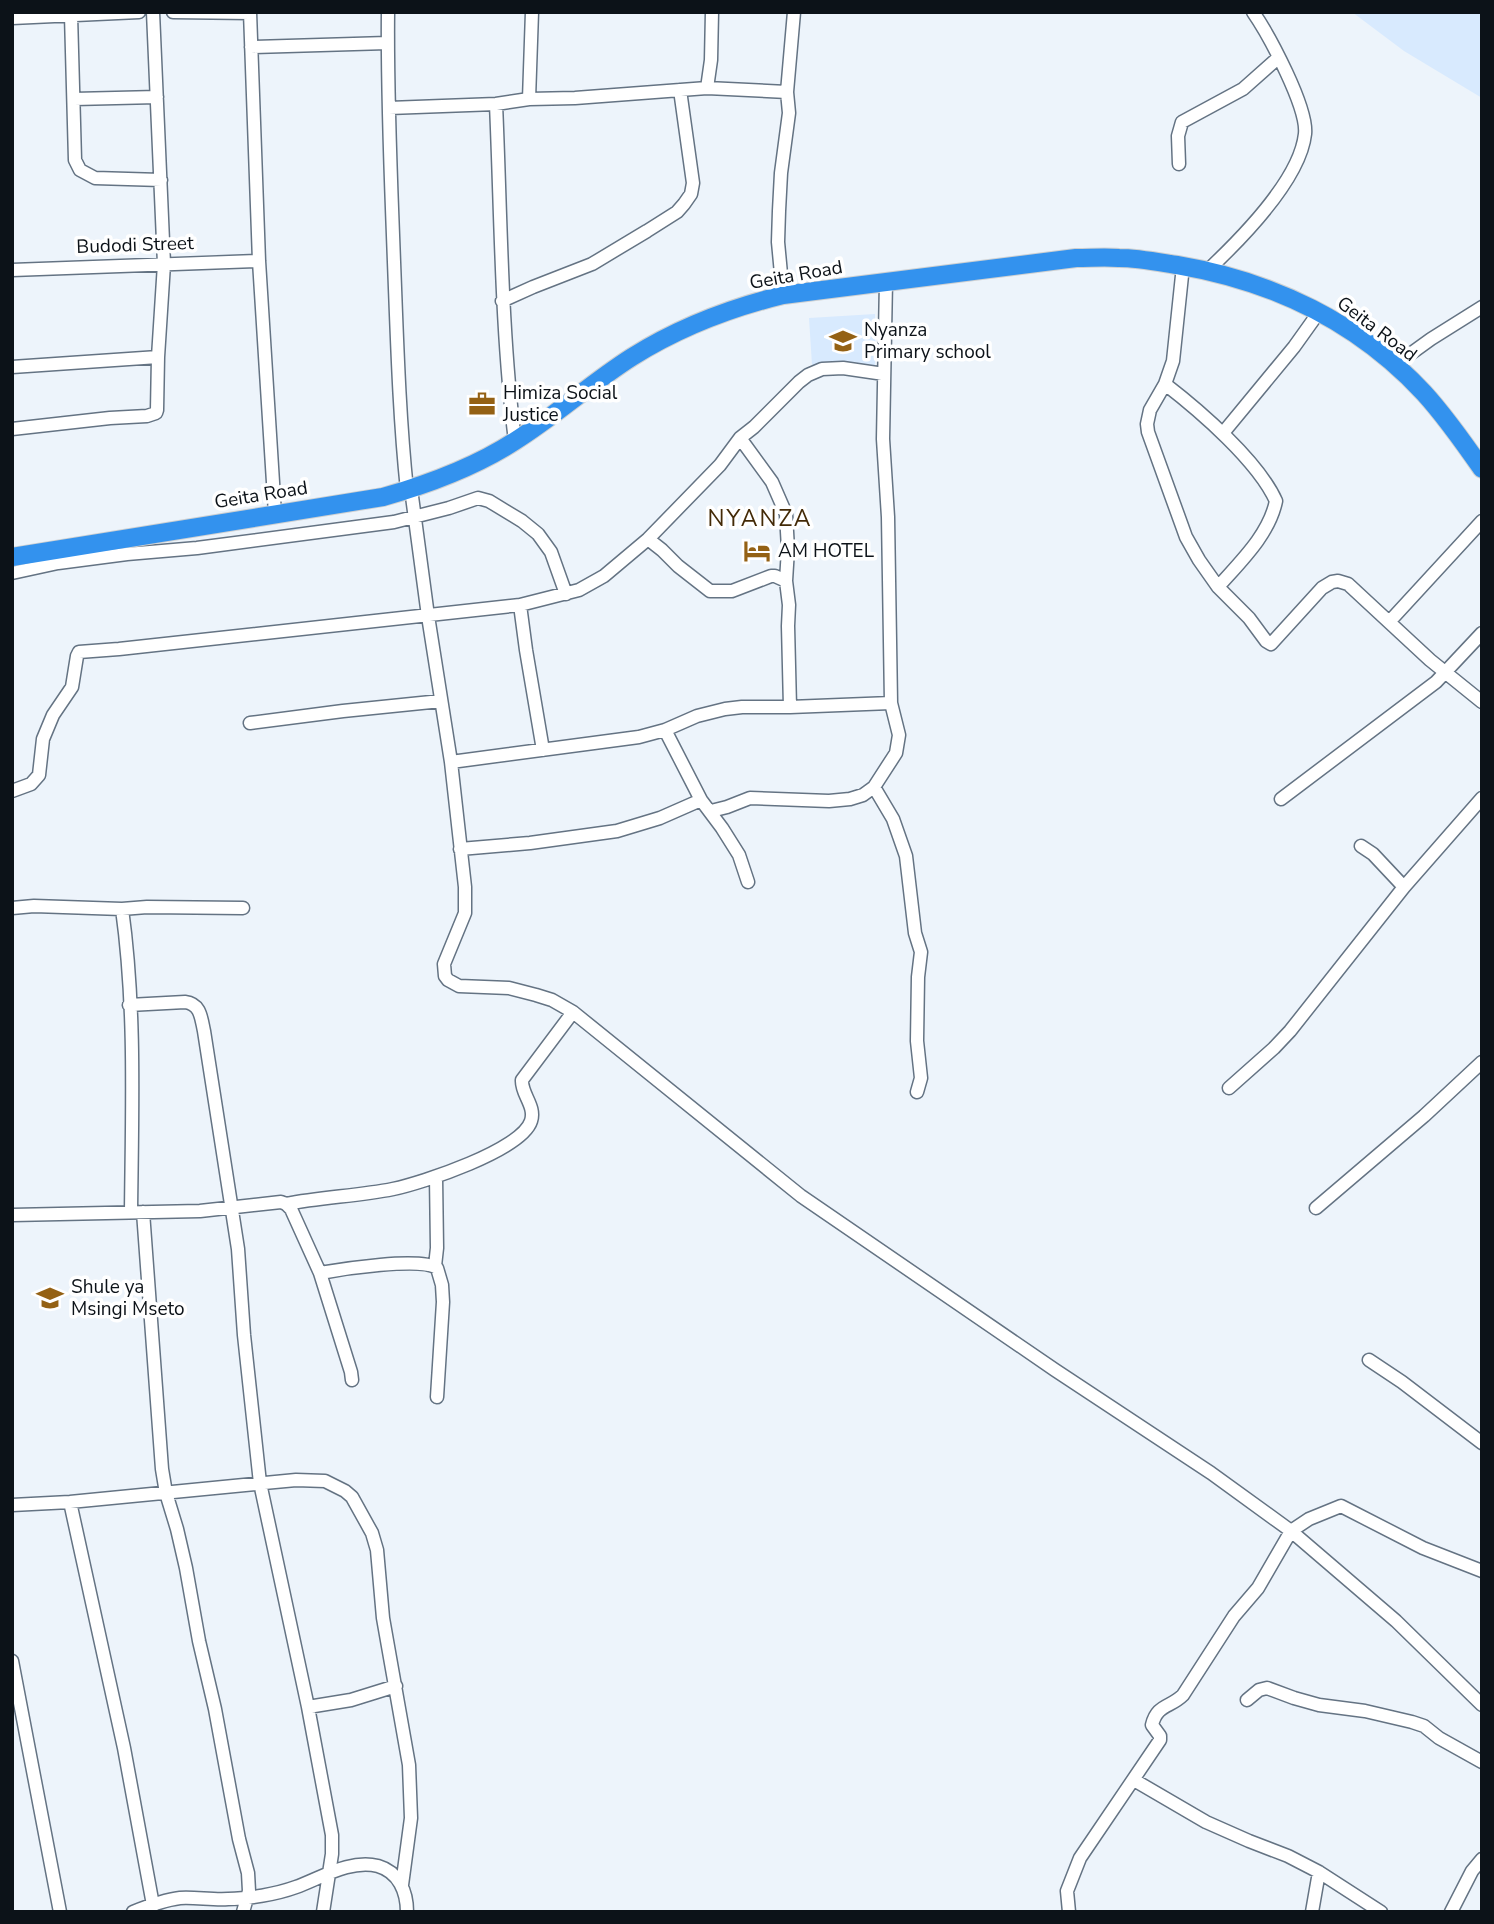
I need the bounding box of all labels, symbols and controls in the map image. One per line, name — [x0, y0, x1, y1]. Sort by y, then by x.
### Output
street label: Budodi Street — [76, 230, 194, 260]
street label: Geita Road — [747, 254, 845, 296]
street label: Geita Road — [1332, 290, 1422, 368]
place label: Nyanza Primary school — [864, 317, 991, 365]
school or university icon: Nyanza Primary school — [828, 326, 858, 356]
place label: Himiza Social Justice — [502, 380, 618, 428]
office icon: Himiza Social Justice — [467, 389, 497, 419]
street label: Geita Road — [212, 475, 310, 515]
district label: NYANZA — [707, 503, 813, 534]
hotel icon: AM HOTEL — [742, 536, 772, 566]
place label: AM HOTEL — [778, 538, 875, 564]
place label: Shule ya Msingi Mseto — [71, 1274, 185, 1322]
school or university icon: Shule ya Msingi Mseto — [35, 1283, 65, 1313]

